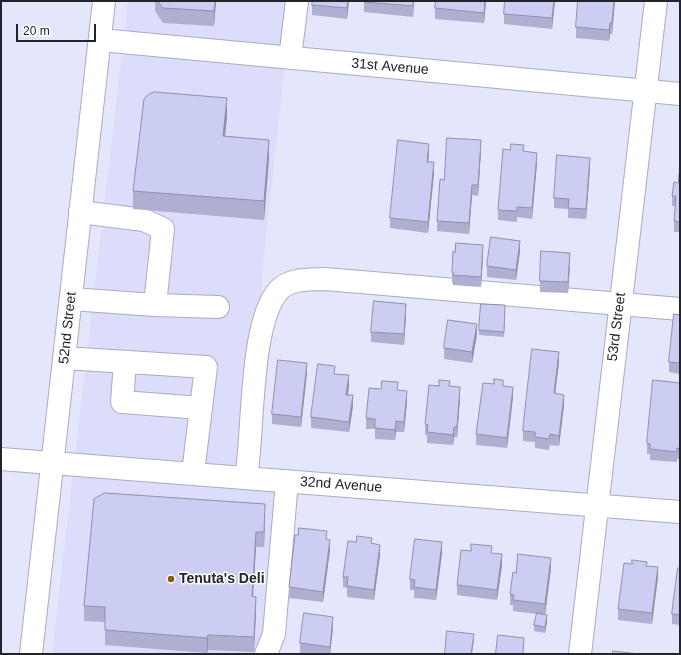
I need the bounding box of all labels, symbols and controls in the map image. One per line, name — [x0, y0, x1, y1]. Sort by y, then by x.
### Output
scale bar — [18, 16, 98, 42]
text: 20 m — [23, 24, 50, 38]
street label: 31st Avenue — [351, 55, 429, 79]
street label: 52nd Street — [56, 291, 80, 365]
street label: 53rd Street — [604, 292, 630, 362]
street label: 32nd Avenue — [299, 474, 383, 496]
place label: Tenuta's Deli — [179, 571, 265, 587]
marker: Tenuta's Deli — [166, 574, 176, 584]

